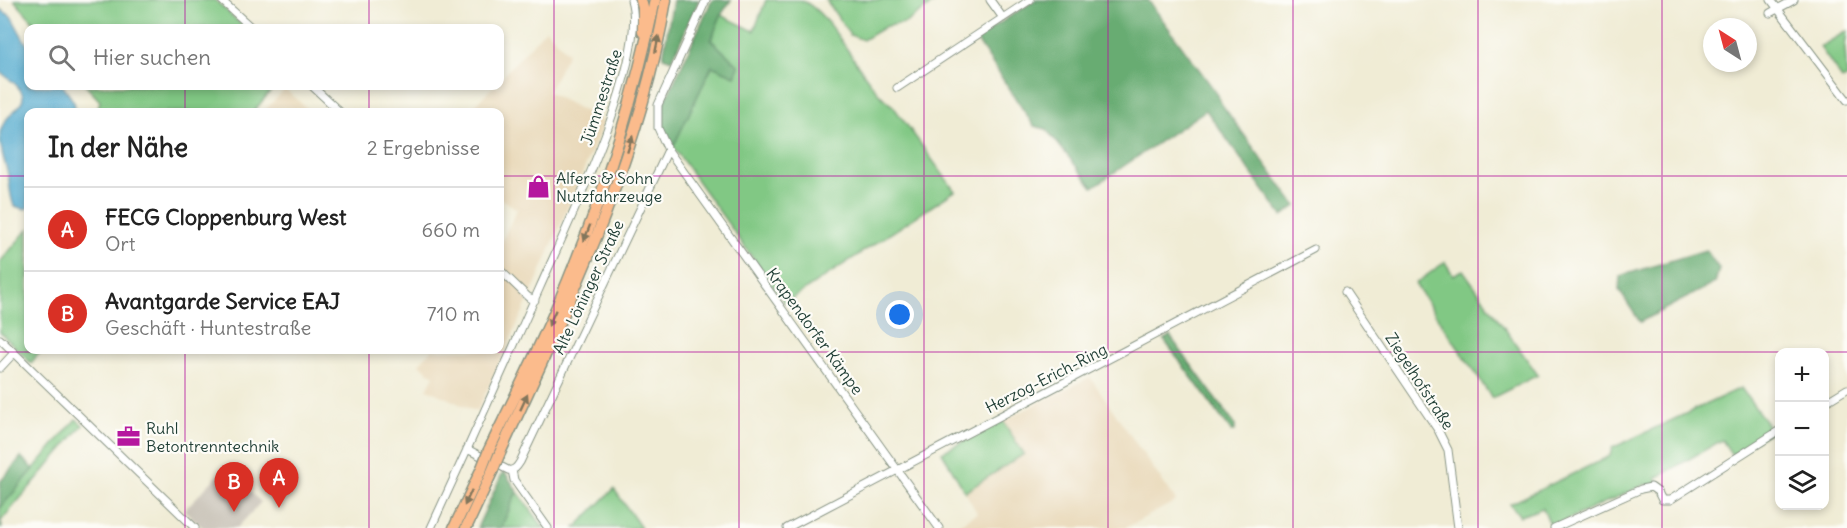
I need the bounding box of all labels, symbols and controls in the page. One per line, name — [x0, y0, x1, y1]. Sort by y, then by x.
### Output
north arrow — [1703, 18, 1757, 72]
search box — [24, 24, 504, 90]
one-way arrow — [653, 34, 662, 53]
icon: search — [45, 41, 78, 74]
text: Hier suchen — [93, 43, 211, 71]
street label: Jümmestraße — [576, 47, 626, 147]
text: In der Nähe — [48, 131, 188, 164]
text: 2 Ergebnisse — [367, 135, 480, 160]
one-way arrow — [626, 135, 635, 153]
place label: Alfers & Sohn Nutzfahrzeuge — [556, 168, 662, 206]
shop icon: Alfers & Sohn Nutzfahrzeuge — [525, 174, 551, 200]
text: FECG Cloppenburg West — [105, 203, 346, 231]
text: A — [61, 217, 74, 242]
text: 660 m — [421, 217, 480, 242]
street label: Alte Löninger Straße — [548, 217, 628, 357]
one-way arrow — [581, 224, 591, 242]
text: Ort — [105, 231, 135, 256]
street label: Krapendorfer Kämpe — [762, 264, 868, 398]
text: Avantgarde Service EAJ — [105, 287, 340, 315]
your location — [885, 300, 914, 329]
text: B — [61, 301, 74, 326]
text: 710 m — [427, 301, 480, 326]
one-way arrow — [547, 309, 556, 326]
text: Geschäft · Huntestraße — [105, 315, 311, 340]
street label: Ziegelhofstraße — [1381, 329, 1459, 433]
street label: Herzog-Erich-Ring — [982, 339, 1110, 417]
map controls — [1775, 348, 1829, 510]
button: + — [1775, 348, 1829, 402]
one-way arrow — [519, 394, 528, 411]
button: − — [1775, 402, 1829, 456]
place label: Ruhl Betontrenntechnik — [146, 418, 279, 456]
office icon: Ruhl Betontrenntechnik — [115, 424, 141, 450]
button: layers — [1775, 456, 1829, 510]
pin: A — [260, 458, 298, 508]
pin: B — [214, 462, 254, 512]
one-way arrow — [463, 489, 473, 507]

